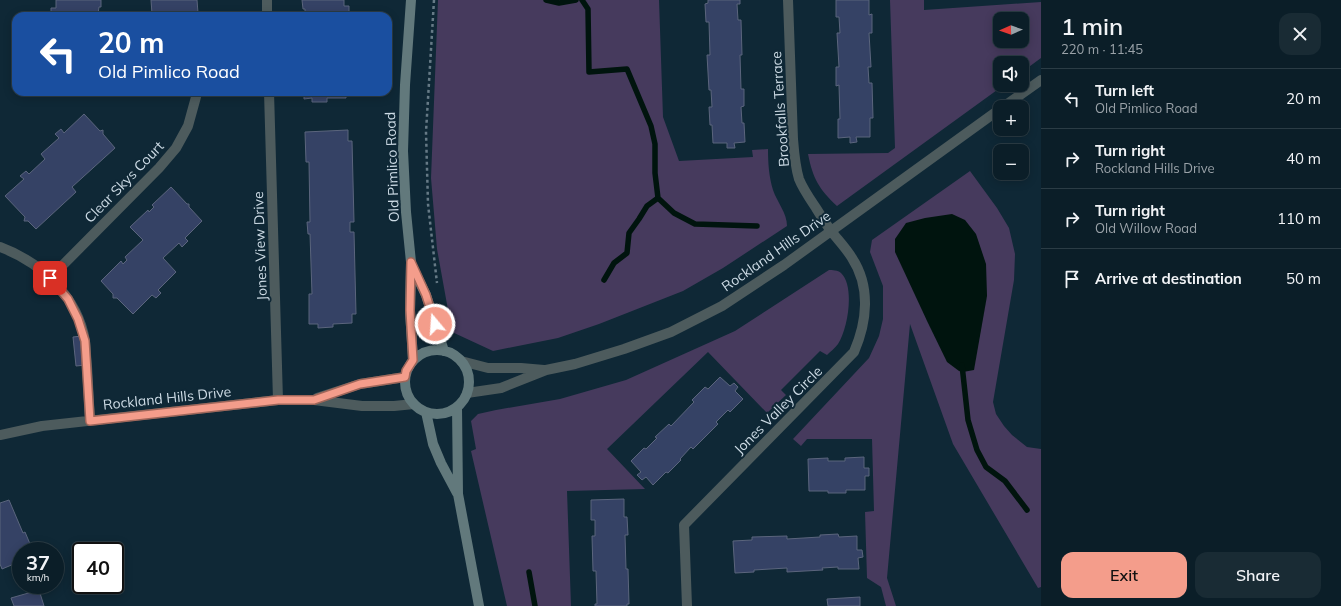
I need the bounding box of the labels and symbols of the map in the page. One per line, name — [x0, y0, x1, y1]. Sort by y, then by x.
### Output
north arrow — [993, 12, 1029, 48]
street label: Brookfalls Terrace — [767, 51, 793, 167]
street label: Old Pimlico Road — [381, 112, 403, 222]
street label: Clear Skys Court — [80, 137, 168, 227]
street label: Jones View Drive — [249, 191, 271, 301]
street label: Rockland Hills Drive — [718, 207, 834, 295]
pin — [33, 261, 67, 295]
position arrow — [414, 303, 456, 345]
street label: Jones Valley Circle — [730, 362, 826, 458]
street label: Rockland Hills Drive — [102, 382, 232, 414]
speed limit sign: 40 — [72, 542, 124, 594]

